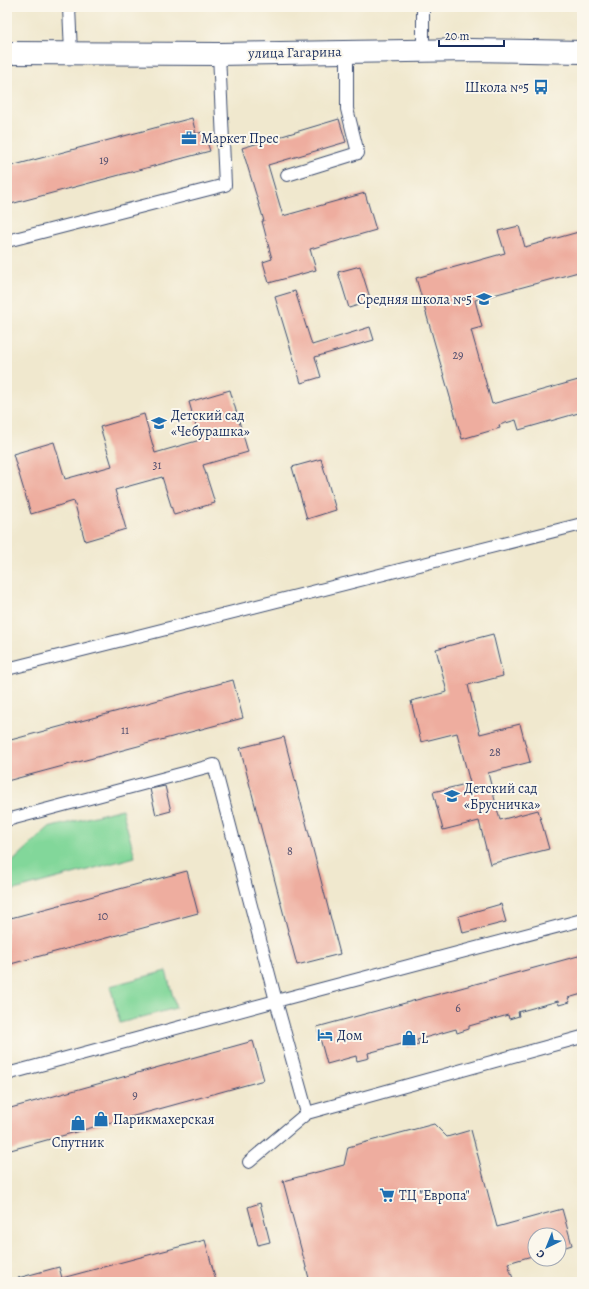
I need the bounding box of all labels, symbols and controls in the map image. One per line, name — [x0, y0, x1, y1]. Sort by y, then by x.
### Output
scale bar — [439, 22, 504, 48]
text: 20 m — [445, 28, 469, 44]
street label: улица Гагарина — [247, 42, 342, 63]
place label: Школа №5 — [465, 78, 529, 97]
bus stop icon: Школа №5 — [532, 78, 550, 96]
office icon: Маркет Прес — [180, 129, 198, 147]
place label: Маркет Прес — [201, 129, 279, 148]
house number: 19 — [99, 152, 109, 168]
place label: Средняя школа №5 — [357, 290, 472, 309]
school or university icon: Средняя школа №5 — [475, 290, 493, 308]
house number: 29 — [452, 347, 464, 363]
place label: Детский сад «Чебурашка» — [171, 406, 250, 441]
school or university icon: Детский сад «Чебурашка» — [150, 414, 168, 432]
house number: 31 — [152, 457, 162, 473]
house number: 11 — [121, 722, 129, 738]
house number: 28 — [489, 744, 501, 760]
place label: Детский сад «Брусничка» — [464, 779, 540, 814]
school or university icon: Детский сад «Брусничка» — [443, 787, 461, 805]
house number: 8 — [287, 843, 293, 859]
house number: 10 — [98, 908, 108, 924]
house number: 6 — [455, 1000, 461, 1016]
hotel icon: Дом — [316, 1026, 334, 1044]
place label: Дом — [337, 1026, 362, 1045]
shop icon: L — [400, 1029, 418, 1047]
place label: L — [421, 1029, 429, 1048]
house number: 9 — [132, 1087, 138, 1103]
shop icon: Парикмахерская — [92, 1110, 110, 1128]
place label: Парикмахерская — [113, 1110, 215, 1129]
shop icon: Спутник — [69, 1114, 87, 1132]
place label: Спутник — [52, 1133, 104, 1152]
supermarket icon: ТЦ "Европа" — [378, 1186, 396, 1204]
place label: ТЦ "Европа" — [399, 1186, 470, 1205]
north arrow — [527, 1227, 567, 1267]
text: С — [533, 1246, 548, 1262]

